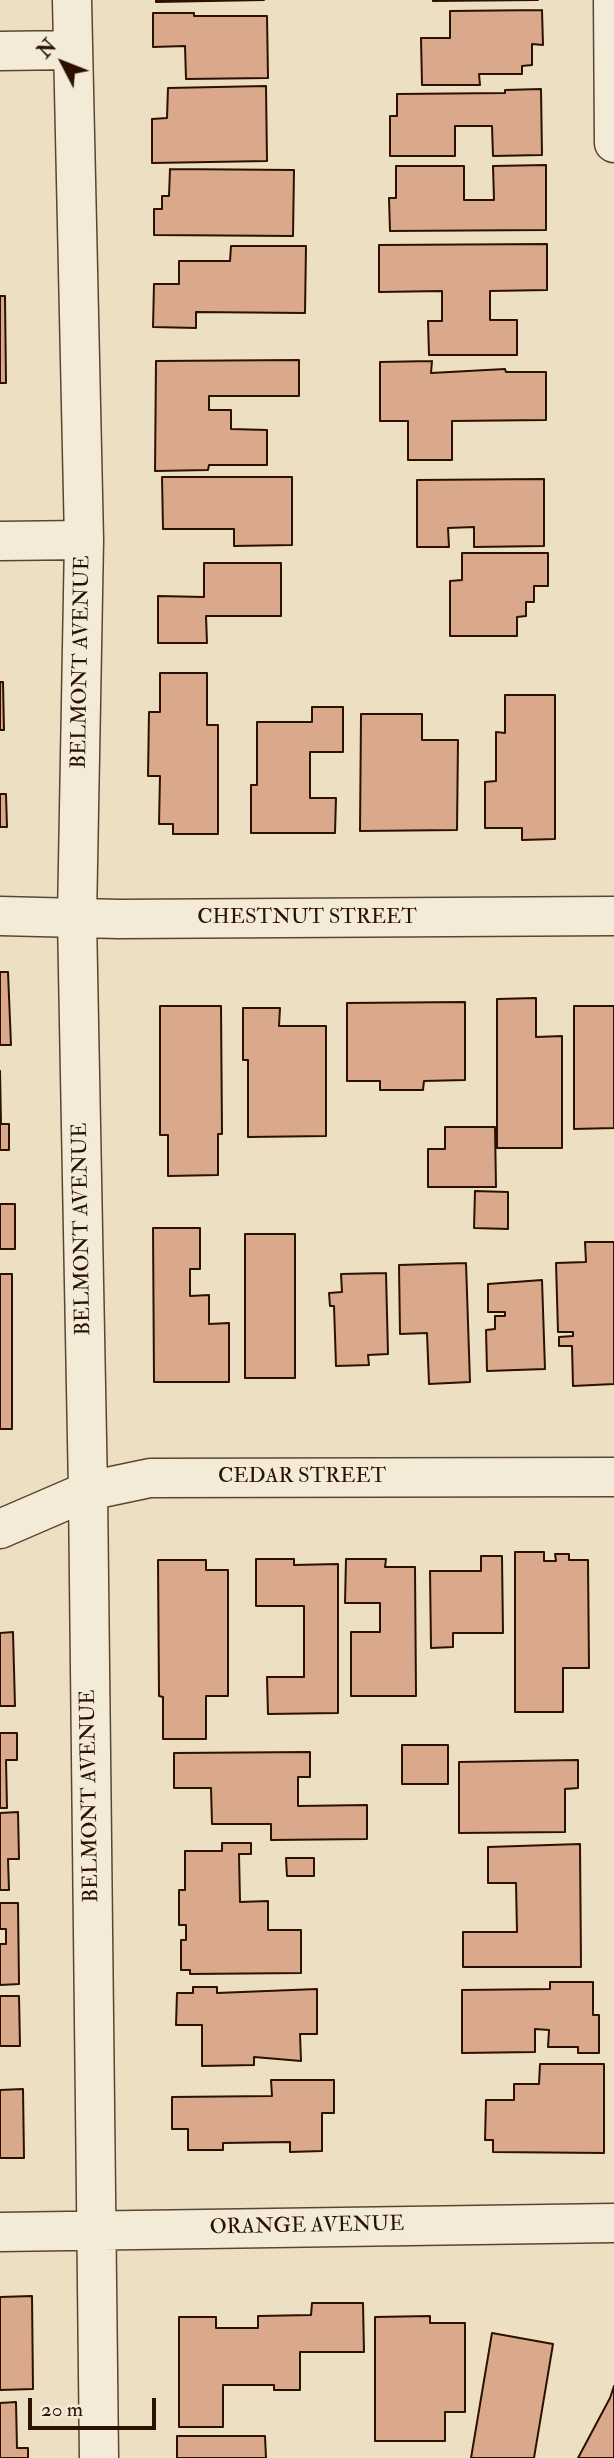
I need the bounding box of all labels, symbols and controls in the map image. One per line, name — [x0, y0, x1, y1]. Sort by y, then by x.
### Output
north arrow — [28, 28, 98, 98]
text: N — [33, 35, 62, 63]
street label: BELMONT AVENUE — [68, 555, 96, 769]
street label: CHESTNUT STREET — [197, 905, 417, 931]
street label: BELMONT AVENUE — [69, 1122, 97, 1336]
street label: CEDAR STREET — [218, 1464, 386, 1490]
street label: BELMONT AVENUE — [77, 1689, 105, 1903]
street label: ORANGE AVENUE — [210, 2213, 404, 2241]
scale bar — [32, 2384, 159, 2428]
text: 20 m — [41, 2396, 83, 2423]

